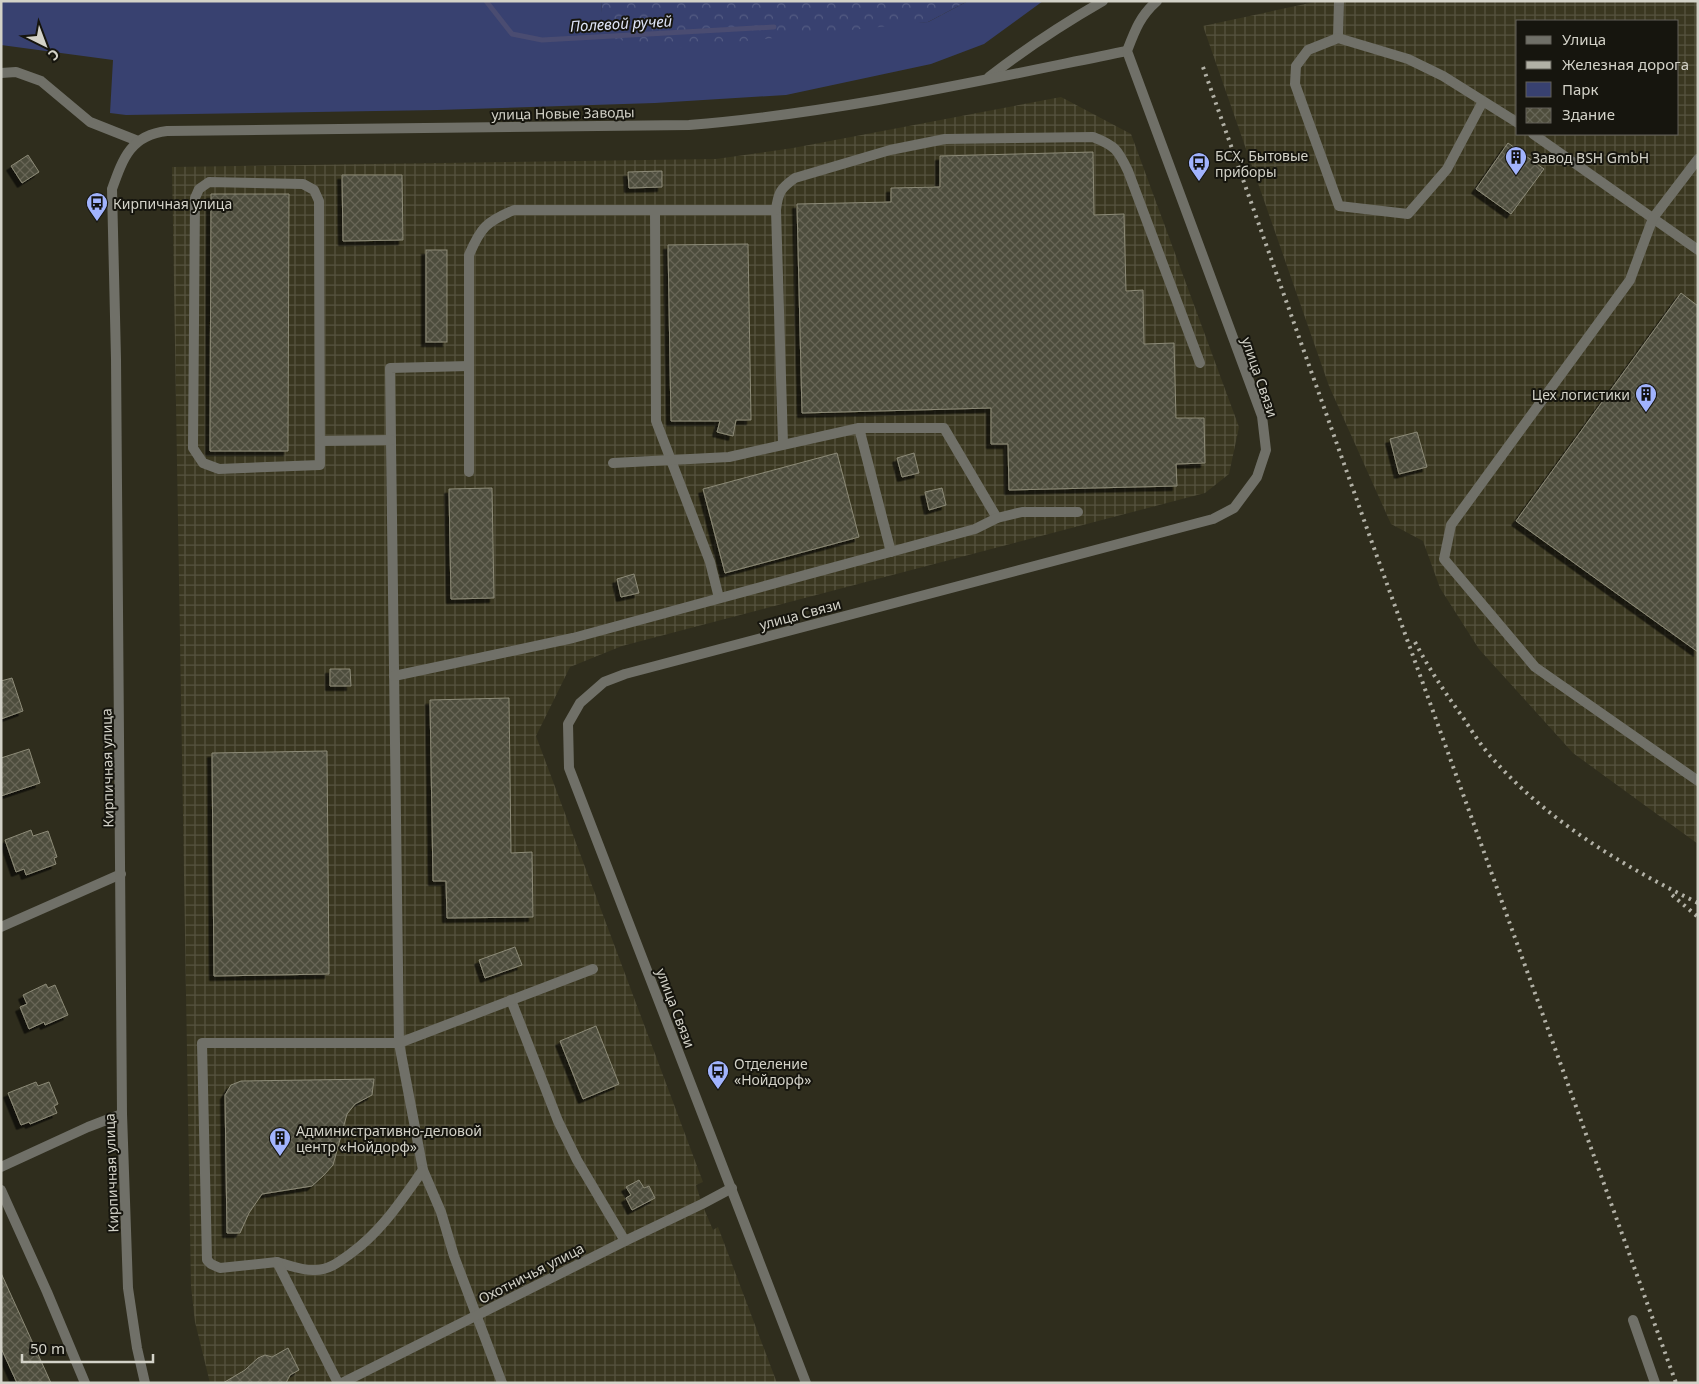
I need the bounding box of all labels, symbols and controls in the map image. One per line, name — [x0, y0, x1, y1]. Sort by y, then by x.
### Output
water label: Полевой ручей — [569, 10, 673, 36]
north arrow — [20, 20, 70, 70]
legend — [1516, 20, 1679, 135]
text: Улица — [1562, 29, 1606, 49]
text: С — [44, 45, 64, 65]
text: Железная дорога — [1562, 54, 1689, 74]
text: Парк — [1562, 79, 1598, 99]
street label: улица Новые Заводы — [491, 102, 635, 124]
text: Здание — [1562, 104, 1615, 124]
building icon: Завод BSH GmbH — [1504, 145, 1528, 176]
place label: БСХ, Бытовые приборы — [1215, 146, 1309, 181]
place label: Завод BSH GmbH — [1532, 148, 1649, 167]
bus stop icon: БСХ, Бытовые приборы — [1187, 151, 1211, 182]
bus stop icon: Кирпичная улица — [85, 191, 109, 222]
place label: Кирпичная улица — [113, 194, 232, 213]
street label: улица Связи — [1237, 334, 1283, 420]
building icon: Цех логистики — [1634, 382, 1658, 413]
place label: Цех логистики — [1532, 385, 1630, 404]
street label: улица Связи — [757, 594, 843, 634]
street label: Кирпичная улица — [96, 708, 118, 828]
street label: улица Связи — [652, 965, 700, 1051]
place label: Отделение «Нойдорф» — [734, 1054, 811, 1089]
bus stop icon: Отделение «Нойдорф» — [706, 1059, 730, 1090]
street label: Кирпичная улица — [99, 1113, 123, 1233]
place label: Административно-деловой центр «Нойдорф» — [296, 1121, 482, 1156]
building icon: Административно-деловой центр «Нойдорф» — [268, 1126, 292, 1157]
street label: Охотничья улица — [475, 1238, 587, 1308]
scale bar — [22, 1332, 154, 1364]
text: 50 m — [30, 1338, 65, 1358]

